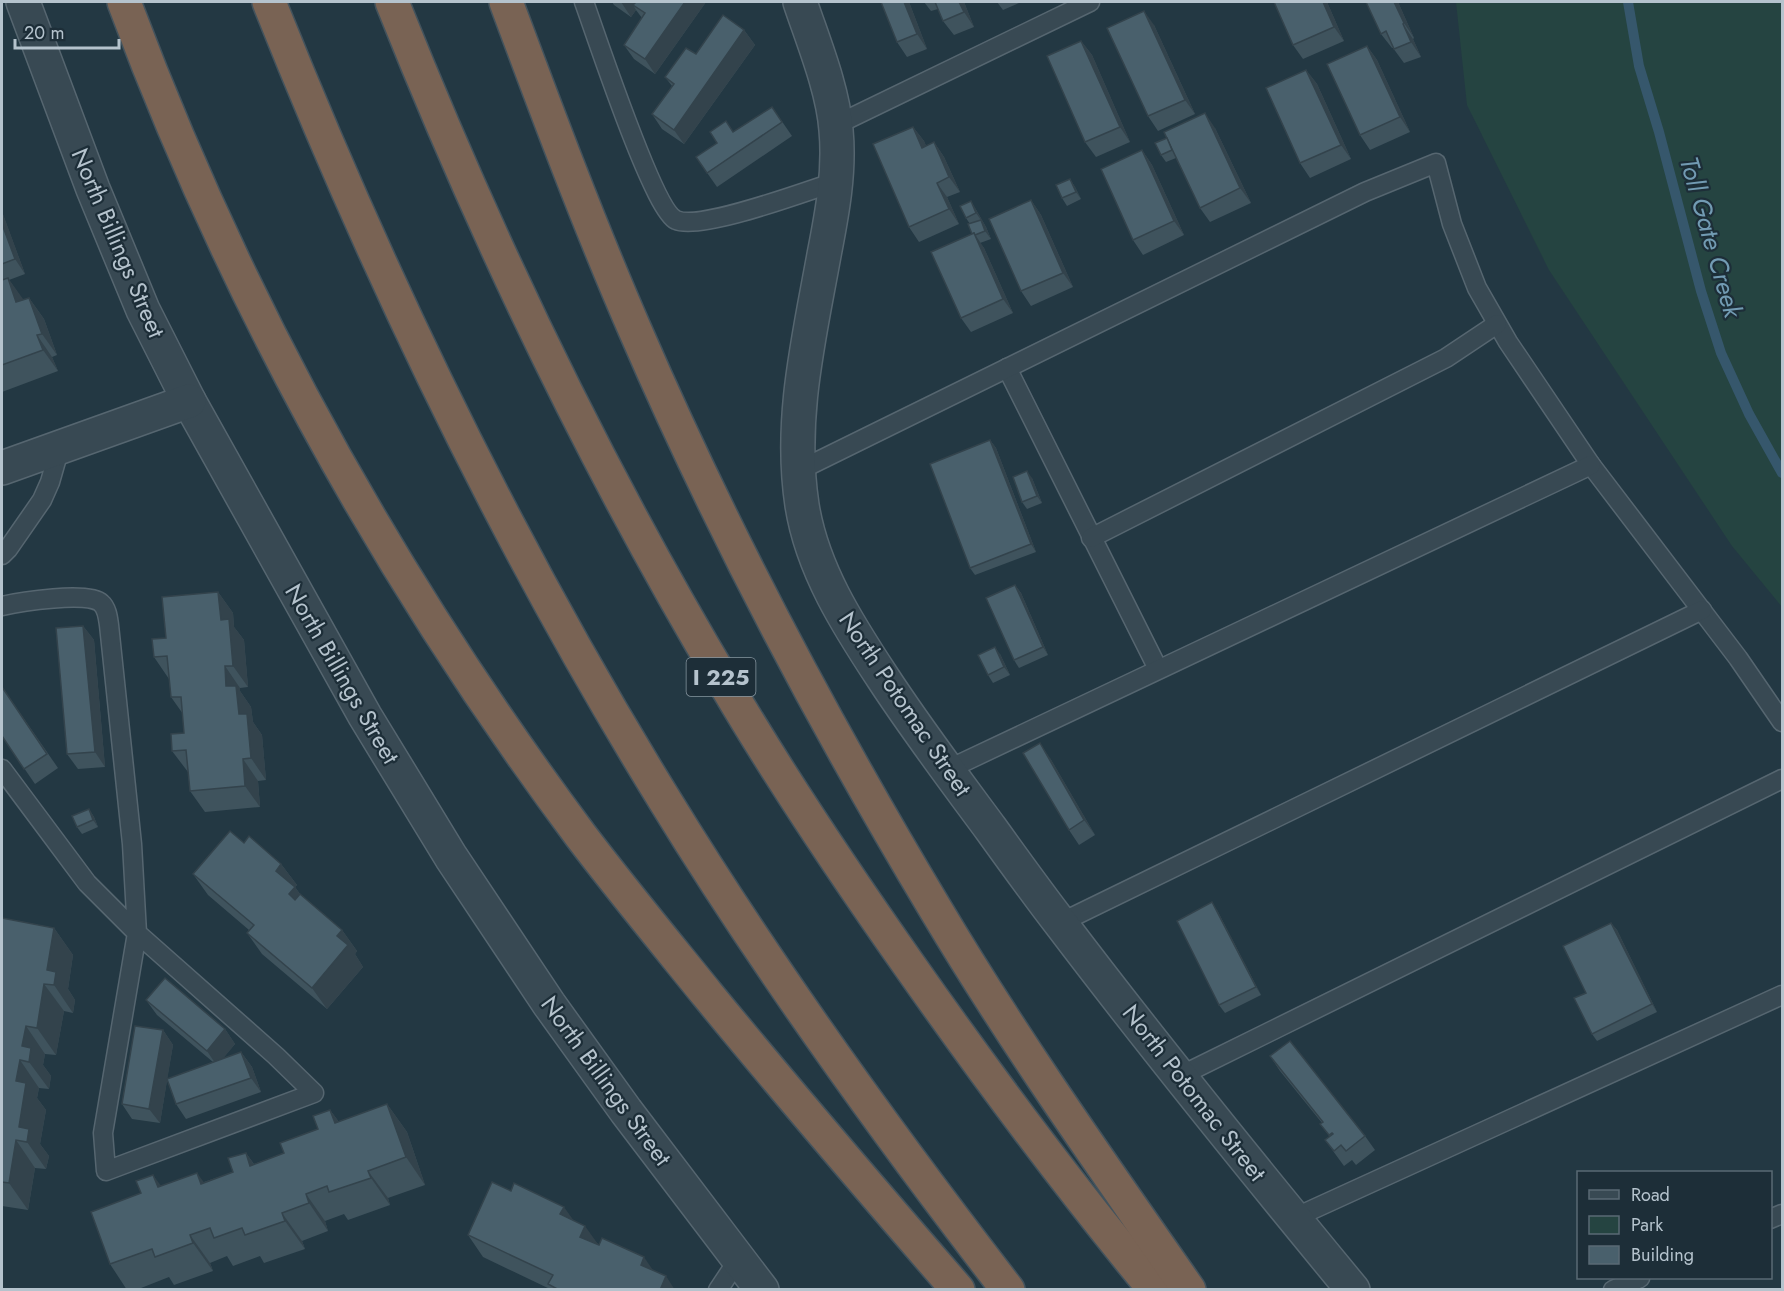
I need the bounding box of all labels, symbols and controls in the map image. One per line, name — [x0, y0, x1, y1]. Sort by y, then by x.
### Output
scale bar — [15, 12, 118, 50]
text: 20 m — [24, 20, 64, 46]
street label: North Billings Street — [63, 143, 174, 343]
water label: Toll Gate Creek — [1670, 152, 1753, 324]
street label: North Billings Street — [277, 577, 408, 771]
street label: North Potomac Street — [830, 604, 980, 803]
road number: I 225 — [686, 658, 756, 696]
street label: North Billings Street — [533, 988, 680, 1173]
street label: North Potomac Street — [1114, 997, 1275, 1189]
legend — [1577, 1171, 1772, 1279]
text: Road — [1631, 1182, 1670, 1208]
text: Park — [1631, 1212, 1663, 1238]
text: Building — [1631, 1242, 1694, 1268]

